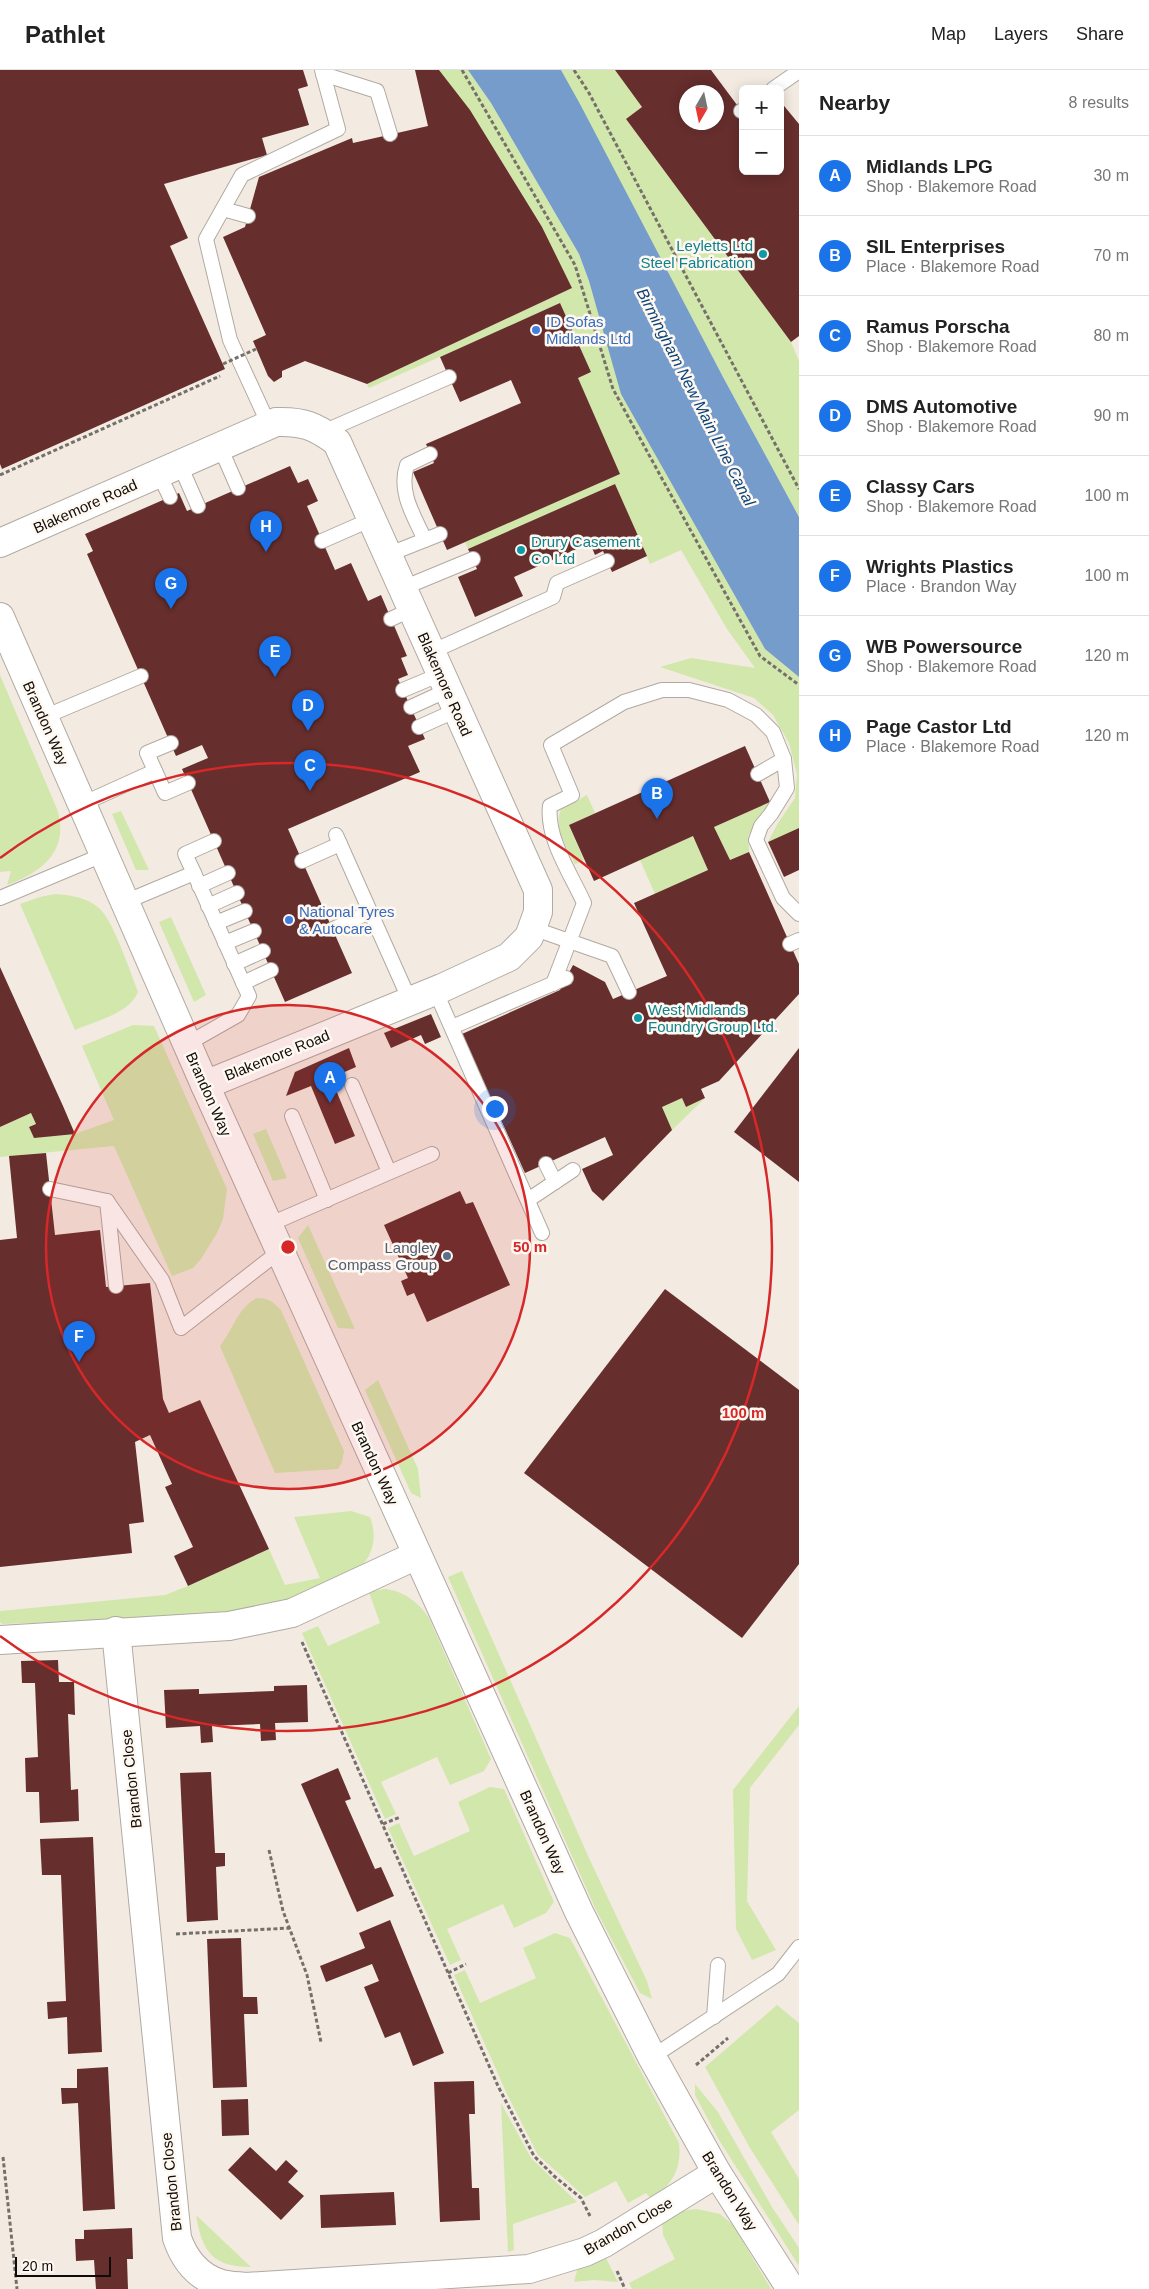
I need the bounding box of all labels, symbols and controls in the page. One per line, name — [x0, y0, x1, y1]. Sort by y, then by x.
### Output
text: Pathlet — [25, 21, 105, 48]
text: Map — [931, 24, 966, 44]
text: Layers — [994, 24, 1048, 44]
text: Share — [1076, 24, 1124, 44]
north arrow — [679, 85, 724, 130]
map controls — [739, 85, 784, 175]
button: + — [739, 85, 784, 130]
text: Nearby — [819, 91, 890, 114]
text: 8 results — [1069, 94, 1129, 111]
button: − — [739, 130, 784, 175]
text: Midlands LPG — [866, 156, 993, 177]
text: A — [829, 167, 841, 184]
text: 30 m — [1093, 167, 1129, 184]
text: Shop · Blakemore Road — [866, 178, 1037, 195]
text: SIL Enterprises — [866, 236, 1005, 257]
place label: Leyletts Ltd Steel Fabrication — [640, 237, 753, 271]
text: B — [829, 247, 841, 264]
text: 70 m — [1093, 247, 1129, 264]
marker: Leyletts Ltd Steel Fabrication — [757, 248, 769, 260]
text: Place · Blakemore Road — [866, 258, 1039, 275]
water label: Birmingham New Main Line Canal — [634, 285, 759, 509]
place label: ID Sofas Midlands Ltd — [546, 313, 631, 347]
text: Ramus Porscha — [866, 316, 1010, 337]
marker: ID Sofas Midlands Ltd — [530, 324, 542, 336]
text: C — [829, 327, 841, 344]
text: 80 m — [1093, 327, 1129, 344]
text: Shop · Blakemore Road — [866, 338, 1037, 355]
text: DMS Automotive — [866, 396, 1017, 417]
text: D — [829, 407, 841, 424]
text: 90 m — [1093, 407, 1129, 424]
text: Shop · Blakemore Road — [866, 418, 1037, 435]
street label: Blakemore Road — [31, 476, 139, 536]
text: Classy Cars — [866, 476, 975, 497]
text: E — [830, 487, 840, 504]
text: 100 m — [1085, 487, 1129, 504]
text: Shop · Blakemore Road — [866, 498, 1037, 515]
pin: H — [250, 511, 282, 552]
place label: Drury Casement Co Ltd — [531, 533, 641, 567]
marker: Drury Casement Co Ltd — [515, 544, 527, 556]
text: Wrights Plastics — [866, 556, 1013, 577]
text: F — [830, 567, 840, 584]
text: 100 m — [1085, 567, 1129, 584]
pin: G — [155, 568, 187, 609]
text: Place · Brandon Way — [866, 578, 1017, 595]
street label: Blakemore Road — [415, 630, 475, 738]
pin: E — [259, 636, 291, 677]
text: WB Powersource — [866, 636, 1022, 657]
text: G — [829, 647, 841, 664]
text: 120 m — [1085, 647, 1129, 664]
text: Shop · Blakemore Road — [866, 658, 1037, 675]
street label: Brandon Way — [20, 678, 72, 768]
pin: D — [292, 690, 324, 731]
text: Page Castor Ltd — [866, 716, 1012, 737]
text: H — [829, 727, 841, 744]
text: 120 m — [1085, 727, 1129, 744]
text: Place · Blakemore Road — [866, 738, 1039, 755]
pin: C — [294, 750, 326, 791]
pin: B — [641, 778, 673, 819]
place label: National Tyres & Autocare — [299, 903, 395, 937]
marker: National Tyres & Autocare — [283, 914, 295, 926]
place label: West Midlands Foundry Group Ltd. — [648, 1001, 778, 1035]
marker: West Midlands Foundry Group Ltd. — [632, 1012, 644, 1024]
street label: Blakemore Road — [222, 1026, 332, 1084]
street label: Brandon Way — [183, 1049, 235, 1139]
pin: A — [314, 1062, 346, 1103]
your location — [482, 1096, 508, 1122]
centre of rings — [279, 1238, 297, 1256]
text: 50 m — [513, 1238, 547, 1255]
place label: Langley Compass Group — [328, 1239, 437, 1273]
marker: Langley Compass Group — [441, 1250, 453, 1262]
pin: F — [63, 1321, 95, 1362]
text: 100 m — [722, 1404, 764, 1421]
street label: Brandon Way — [348, 1418, 402, 1508]
street label: Brandon Close — [117, 1729, 145, 1829]
street label: Brandon Way — [517, 1787, 569, 1877]
street label: Brandon Close — [157, 2132, 185, 2232]
street label: Brandon Way — [699, 2148, 761, 2234]
street label: Brandon Close — [581, 2194, 675, 2258]
scale bar — [15, 2254, 111, 2277]
text: 20 m — [22, 2258, 53, 2274]

